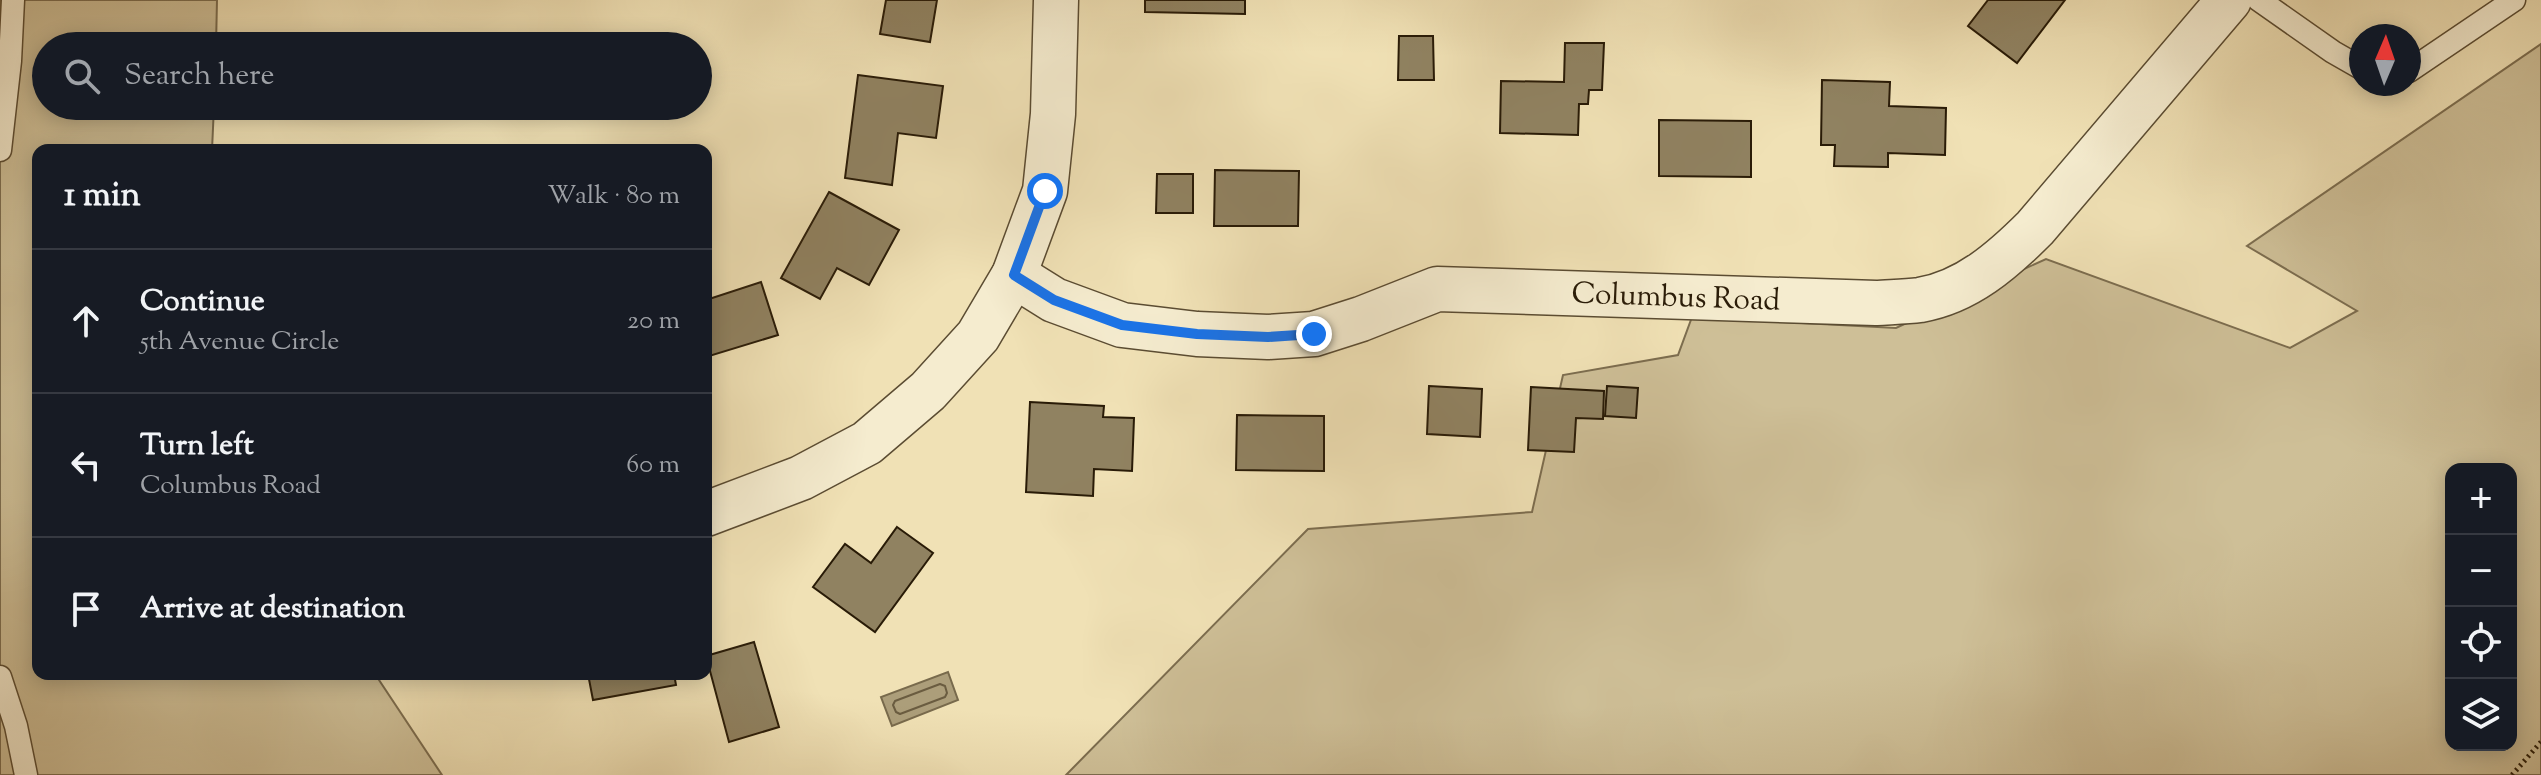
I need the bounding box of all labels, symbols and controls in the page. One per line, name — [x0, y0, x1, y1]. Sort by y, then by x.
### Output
north arrow — [2349, 24, 2421, 96]
search box — [32, 32, 712, 120]
icon: search — [60, 54, 104, 98]
text: Search here — [124, 55, 274, 98]
text: 1 min — [64, 172, 141, 221]
route start — [1027, 173, 1063, 209]
text: Walk · 80 m — [548, 178, 680, 215]
street label: Columbus Road — [1571, 273, 1781, 324]
text: Continue — [140, 281, 265, 324]
icon: ahead — [64, 299, 108, 343]
text: 20 m — [627, 303, 680, 340]
route end — [1296, 316, 1332, 352]
text: 5th Avenue Circle — [140, 324, 339, 361]
text: Turn left — [140, 425, 254, 468]
icon: left — [64, 443, 108, 487]
text: 60 m — [626, 447, 680, 484]
map controls — [2445, 463, 2517, 751]
button: + — [2445, 463, 2517, 535]
text: Columbus Road — [140, 468, 321, 505]
button: − — [2445, 535, 2517, 607]
icon: arrive — [64, 587, 108, 631]
text: Arrive at destination — [140, 588, 405, 631]
button: locate — [2445, 607, 2517, 679]
button: layers — [2445, 679, 2517, 751]

